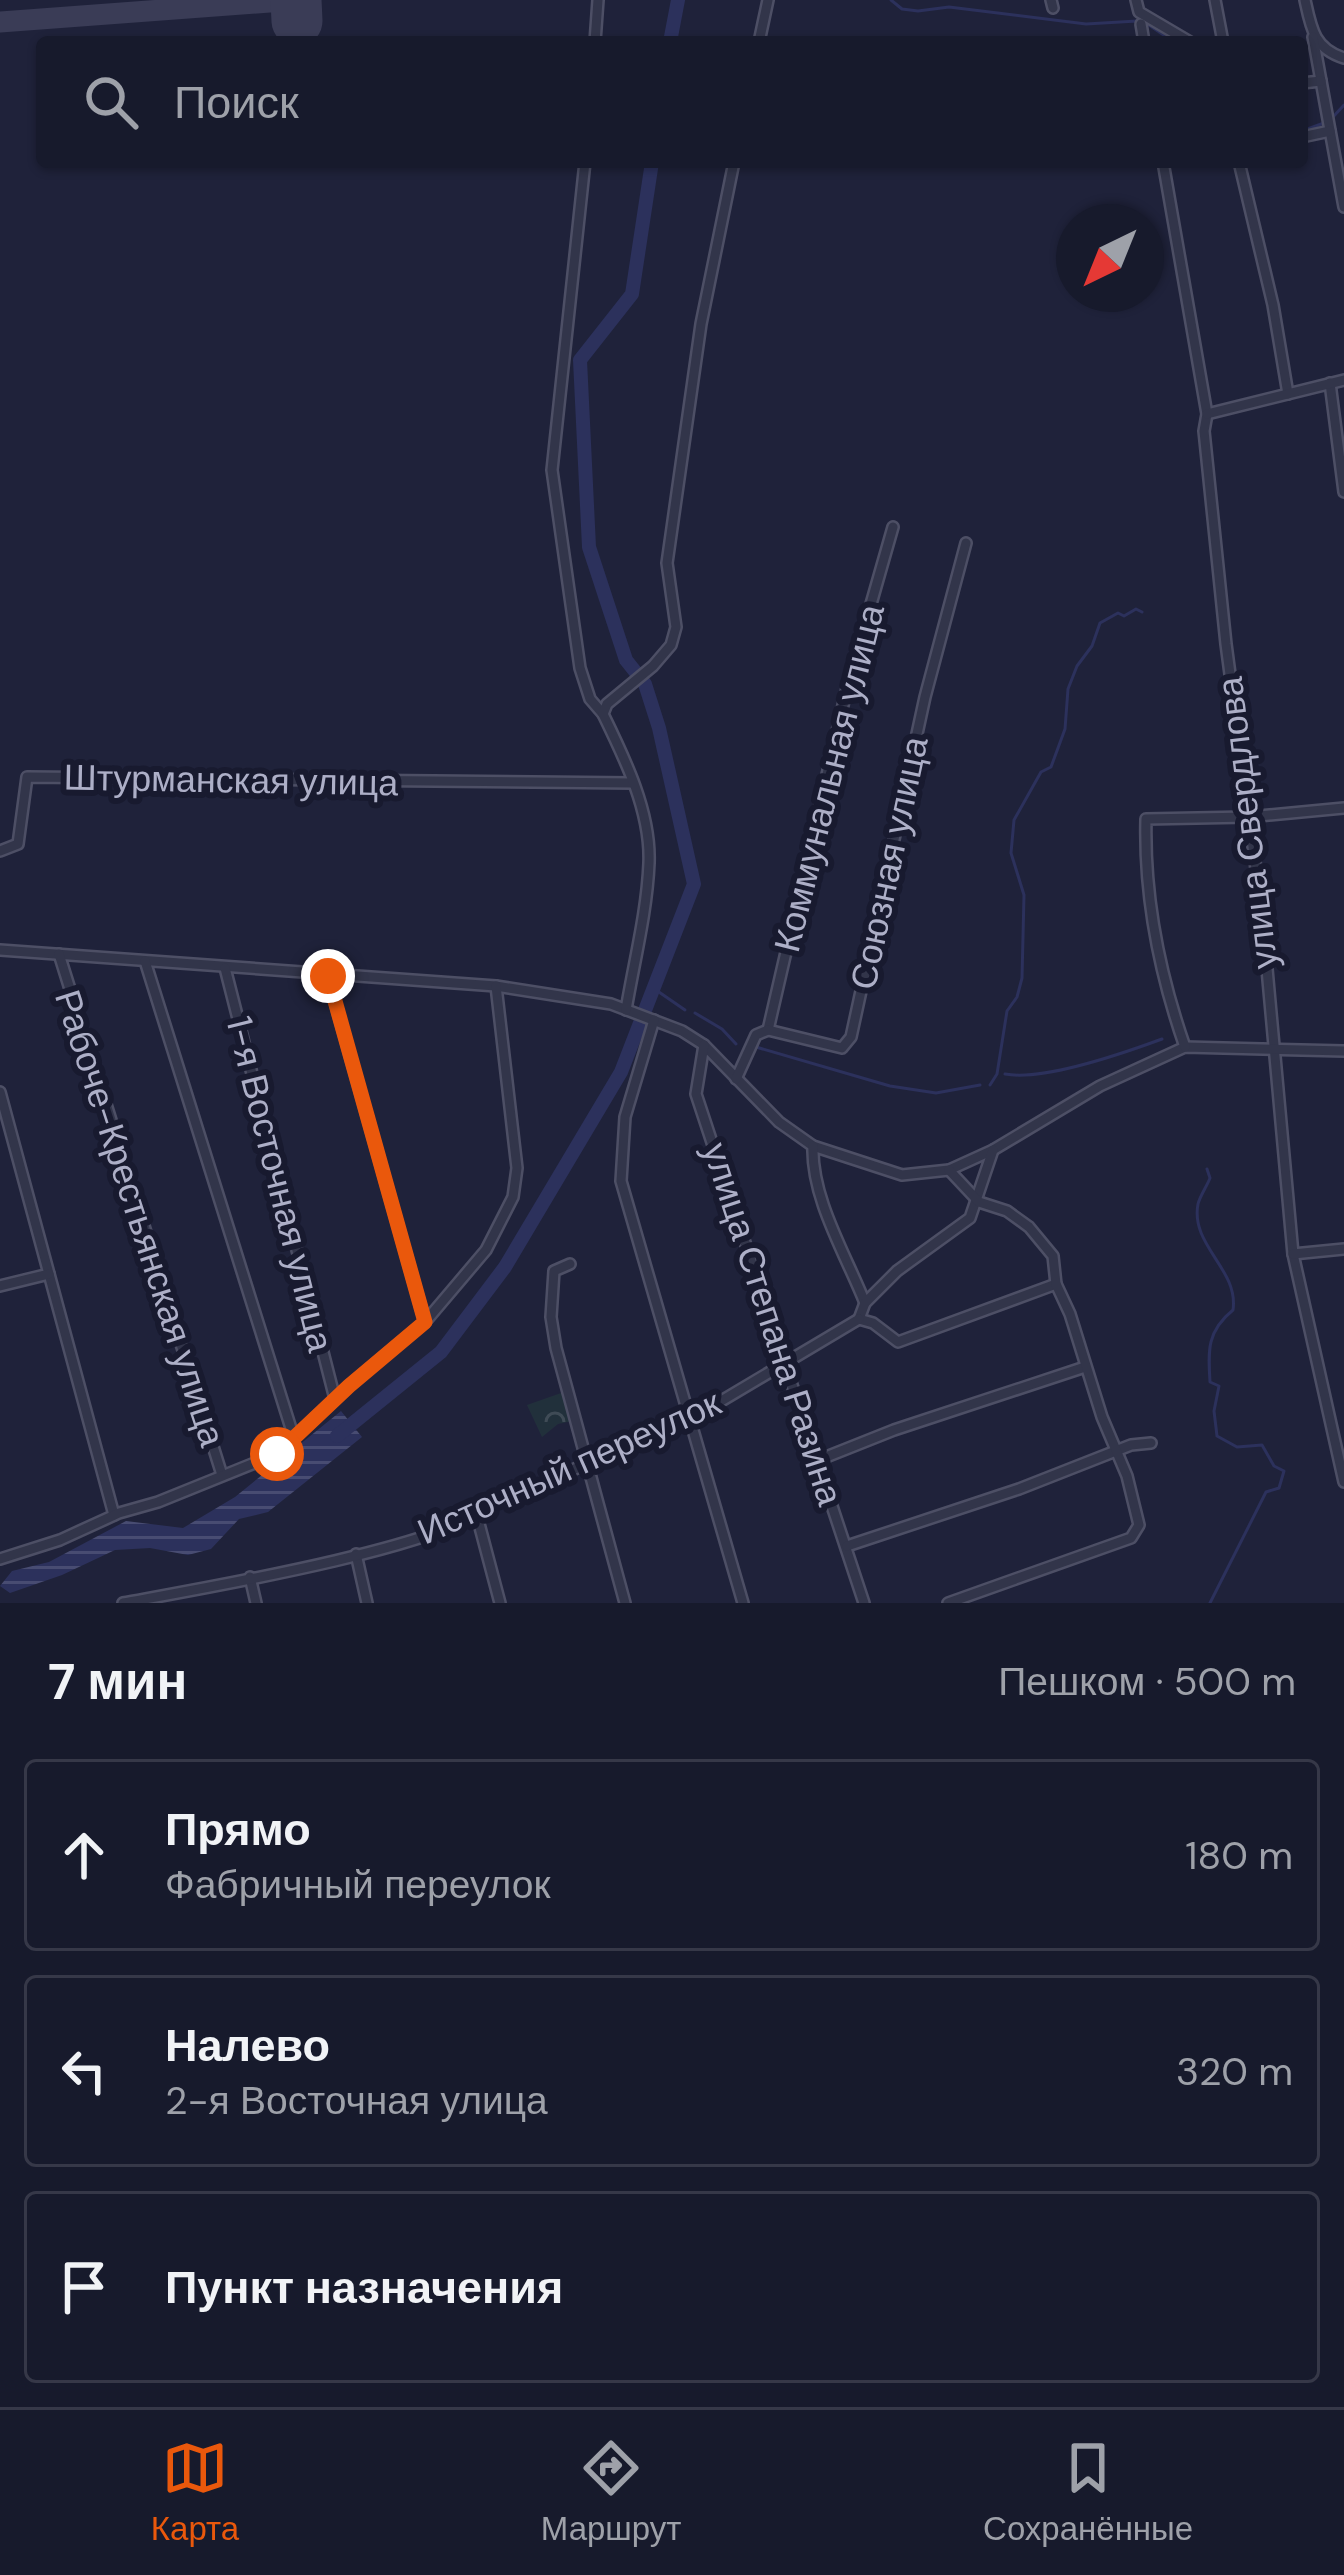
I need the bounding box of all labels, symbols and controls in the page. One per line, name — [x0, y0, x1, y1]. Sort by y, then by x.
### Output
search box — [36, 36, 1308, 168]
icon: search — [78, 69, 144, 135]
text: Поиск — [174, 73, 299, 132]
north arrow — [1056, 204, 1164, 312]
street label: Коммунальная улица — [763, 598, 895, 957]
street label: улица Свердлова — [1206, 673, 1288, 972]
street label: Союзная улица — [839, 731, 939, 994]
street label: Штурманская улица — [63, 754, 400, 806]
route end — [301, 949, 355, 1003]
street label: Рабоче-Крестьянская улица — [44, 984, 236, 1453]
street label: 1-я Восточная улица — [216, 1012, 345, 1357]
street label: улица Степана Разина — [692, 1137, 854, 1512]
street label: Источный переулок — [410, 1379, 728, 1555]
route start — [250, 1427, 304, 1481]
text: 7 мин — [48, 1648, 187, 1715]
text: Пешком · 500 m — [998, 1656, 1296, 1707]
text: Прямо — [165, 1800, 311, 1859]
icon: ahead — [51, 1822, 117, 1888]
text: 180 m — [1185, 1830, 1293, 1881]
text: Фабричный переулок — [165, 1859, 551, 1910]
text: Налево — [165, 2016, 330, 2075]
icon: left — [51, 2038, 117, 2104]
text: 320 m — [1176, 2046, 1293, 2097]
text: 2-я Восточная улица — [165, 2075, 548, 2126]
icon: arrive — [51, 2254, 117, 2320]
text: Пункт назначения — [165, 2258, 563, 2317]
tab: Карта — [151, 2435, 239, 2550]
tab: Маршрут — [541, 2435, 681, 2550]
tab: Сохранённые — [983, 2435, 1193, 2550]

